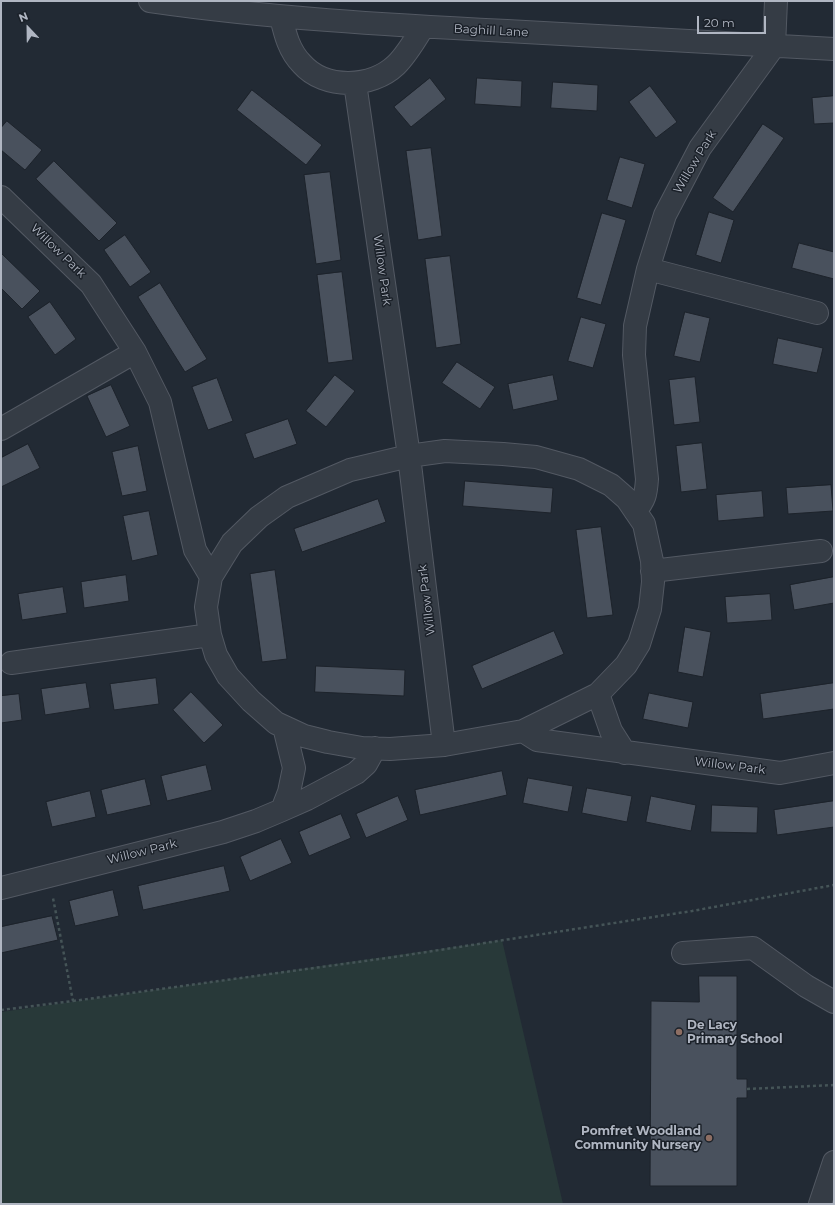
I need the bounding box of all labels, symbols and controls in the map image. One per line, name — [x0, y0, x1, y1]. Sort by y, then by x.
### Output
north arrow — [8, 8, 48, 48]
scale bar — [699, 8, 768, 34]
text: N — [17, 9, 30, 25]
text: 20 m — [704, 15, 735, 30]
street label: Baghill Lane — [453, 22, 529, 40]
street label: Willow Park — [670, 128, 720, 196]
street label: Willow Park — [27, 221, 89, 281]
street label: Willow Park — [370, 234, 394, 306]
street label: Willow Park — [416, 564, 438, 636]
street label: Willow Park — [694, 755, 766, 777]
street label: Willow Park — [106, 836, 178, 868]
place label: De Lacy Primary School — [687, 1018, 783, 1046]
marker: De Lacy Primary School — [674, 1027, 684, 1037]
place label: Pomfret Woodland Community Nursery — [574, 1124, 701, 1152]
marker: Pomfret Woodland Community Nursery — [704, 1133, 714, 1143]

